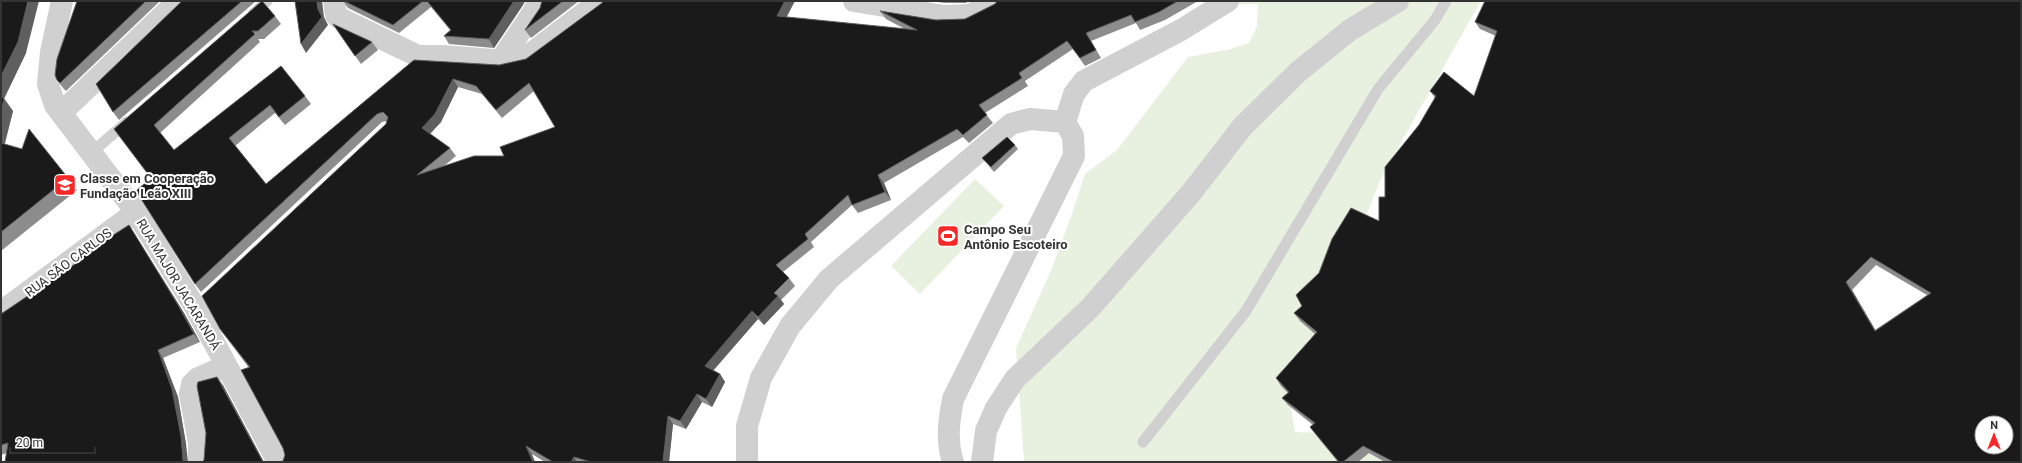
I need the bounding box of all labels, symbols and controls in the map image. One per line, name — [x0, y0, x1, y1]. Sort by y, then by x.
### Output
place label: Classe em Cooperação Fundação Leão XIII — [80, 171, 214, 201]
school or university icon: Classe em Cooperação Fundação Leão XIII — [52, 172, 78, 198]
street label: RUA MAJOR JACARANDÁ — [133, 216, 224, 353]
place label: Campo Seu Antônio Escoteiro — [964, 222, 1068, 252]
sports icon: Campo Seu Antônio Escoteiro — [935, 223, 961, 249]
street label: RUA SÃO CARLOS — [21, 224, 115, 300]
north arrow — [1974, 415, 2014, 455]
text: N — [1990, 419, 1998, 432]
scale bar — [10, 429, 95, 455]
text: 20 m — [16, 436, 43, 450]

